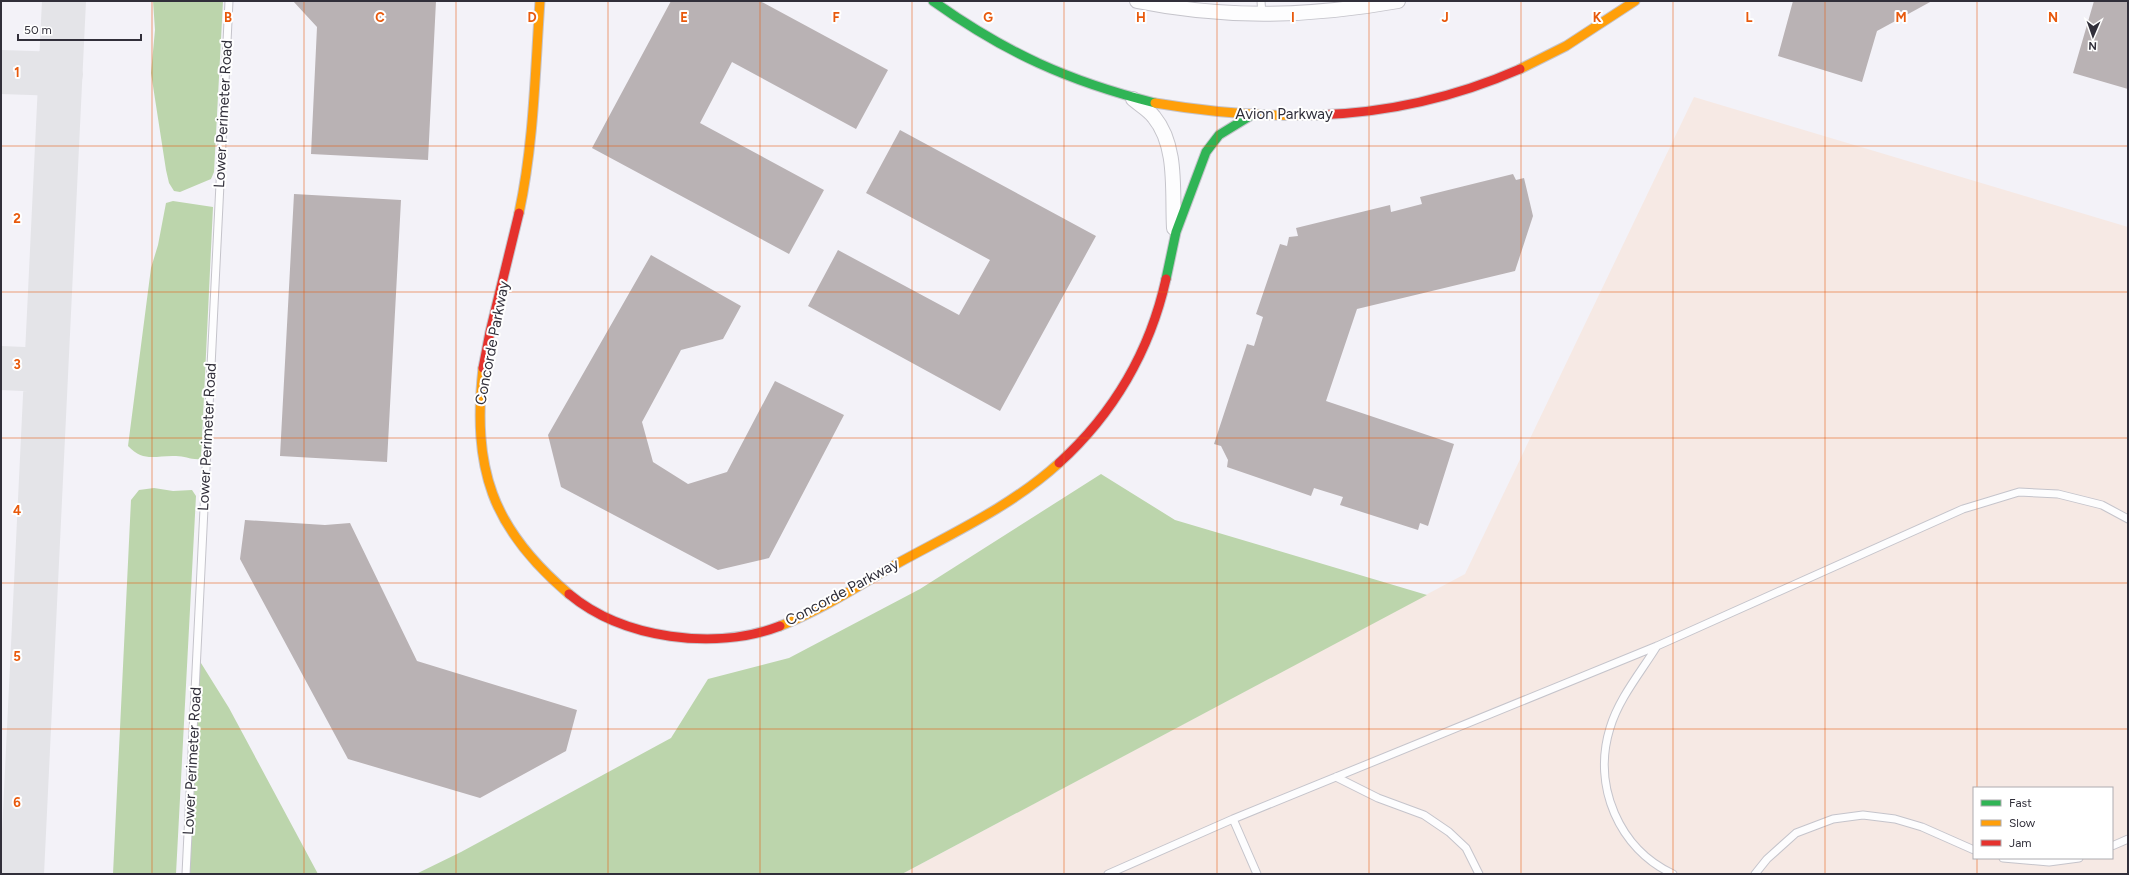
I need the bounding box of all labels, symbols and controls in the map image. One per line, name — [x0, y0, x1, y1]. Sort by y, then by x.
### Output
text: B — [224, 10, 232, 25]
text: C — [375, 10, 385, 25]
text: D — [527, 10, 537, 25]
text: E — [680, 10, 688, 25]
text: F — [832, 10, 840, 25]
text: G — [983, 10, 993, 25]
text: H — [1136, 10, 1146, 25]
text: I — [1291, 10, 1295, 25]
text: J — [1441, 10, 1449, 25]
text: K — [1593, 10, 1602, 25]
text: L — [1746, 10, 1753, 25]
text: M — [1895, 10, 1907, 25]
text: N — [2048, 10, 2058, 25]
scale bar — [18, 16, 141, 42]
north arrow — [2073, 16, 2113, 56]
text: 50 m — [24, 23, 52, 37]
text: N — [2088, 39, 2097, 52]
street label: Lower Perimeter Road — [210, 40, 236, 188]
text: 1 — [14, 65, 20, 80]
street label: Avion Parkway — [1235, 105, 1333, 123]
text: 2 — [13, 211, 21, 226]
street label: Concorde Parkway — [471, 279, 513, 407]
text: 3 — [13, 357, 21, 372]
street label: Lower Perimeter Road — [194, 363, 220, 511]
text: 4 — [13, 503, 21, 518]
street label: Concorde Parkway — [782, 554, 902, 630]
text: 5 — [13, 649, 21, 664]
street label: Lower Perimeter Road — [179, 687, 205, 835]
legend — [1973, 787, 2113, 859]
text: 6 — [13, 795, 21, 810]
text: Fast — [2009, 796, 2032, 810]
text: Slow — [2009, 816, 2036, 830]
text: Jam — [2009, 836, 2032, 850]

